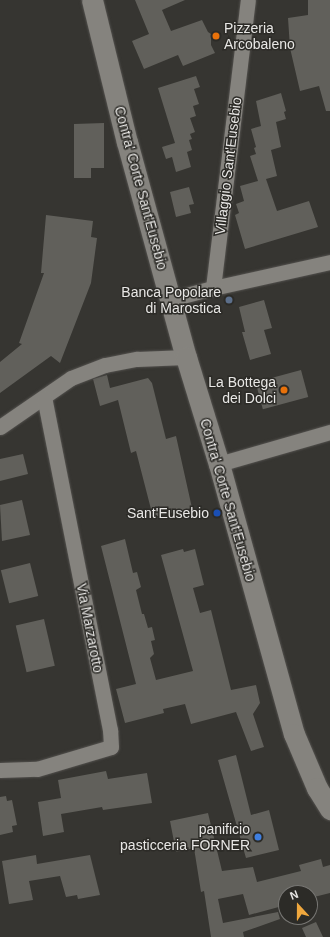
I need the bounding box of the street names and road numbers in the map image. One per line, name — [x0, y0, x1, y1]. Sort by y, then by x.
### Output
street label: Villaggio Sant'Eusebio — [211, 96, 245, 236]
street label: Contra' Corte Sant'Eusebio — [111, 104, 171, 272]
street label: Contra' Corte Sant'Eusebio — [197, 417, 259, 583]
street label: Via Marzarotto — [73, 582, 107, 674]

